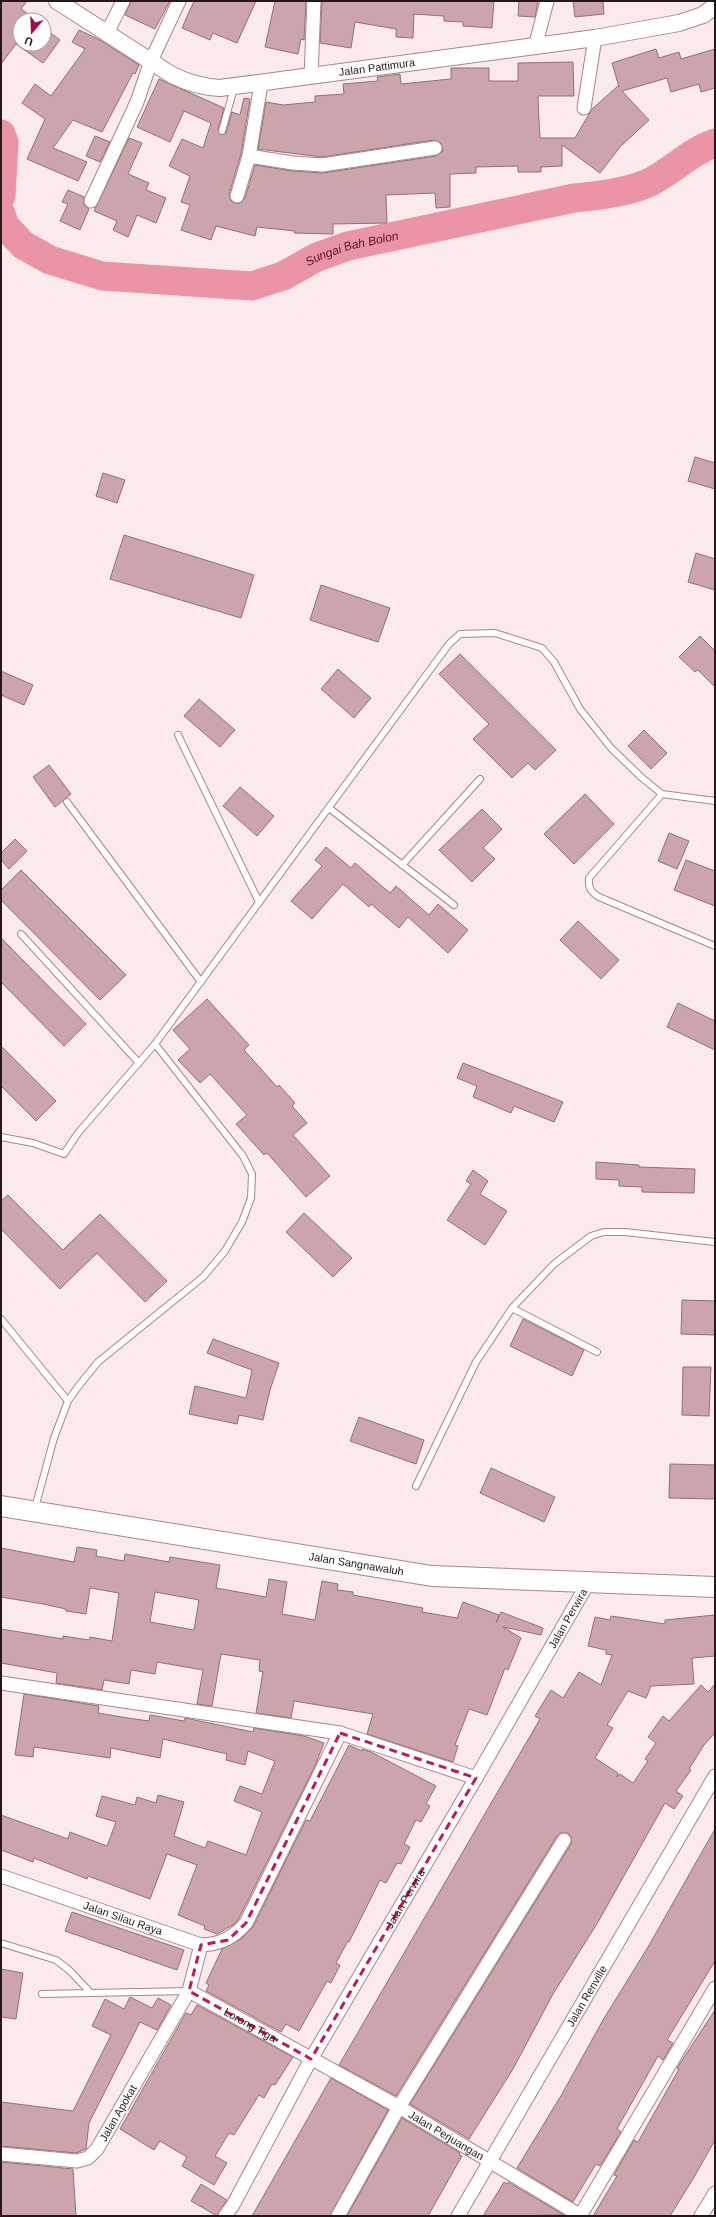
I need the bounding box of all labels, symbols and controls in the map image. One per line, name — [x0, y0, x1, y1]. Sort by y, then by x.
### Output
north arrow — [12, 12, 52, 52]
text: U — [23, 34, 34, 48]
street label: Jalan Pattimura — [338, 56, 416, 78]
water label: Sungai Bah Bolon — [303, 228, 400, 269]
street label: Jalan Sangnawaluh — [308, 1550, 405, 1577]
street label: Jalan Perwira — [546, 1586, 590, 1650]
street label: Jalan Perwira — [383, 1866, 428, 1931]
street label: Jalan Silau Raya — [82, 1899, 165, 1938]
street label: Jalan Renville — [564, 1963, 609, 2028]
street label: Lorong Tiga — [222, 2006, 279, 2045]
street label: Jalan Apokat — [97, 2083, 139, 2143]
street label: Jalan Perjuangan — [406, 2108, 486, 2162]

